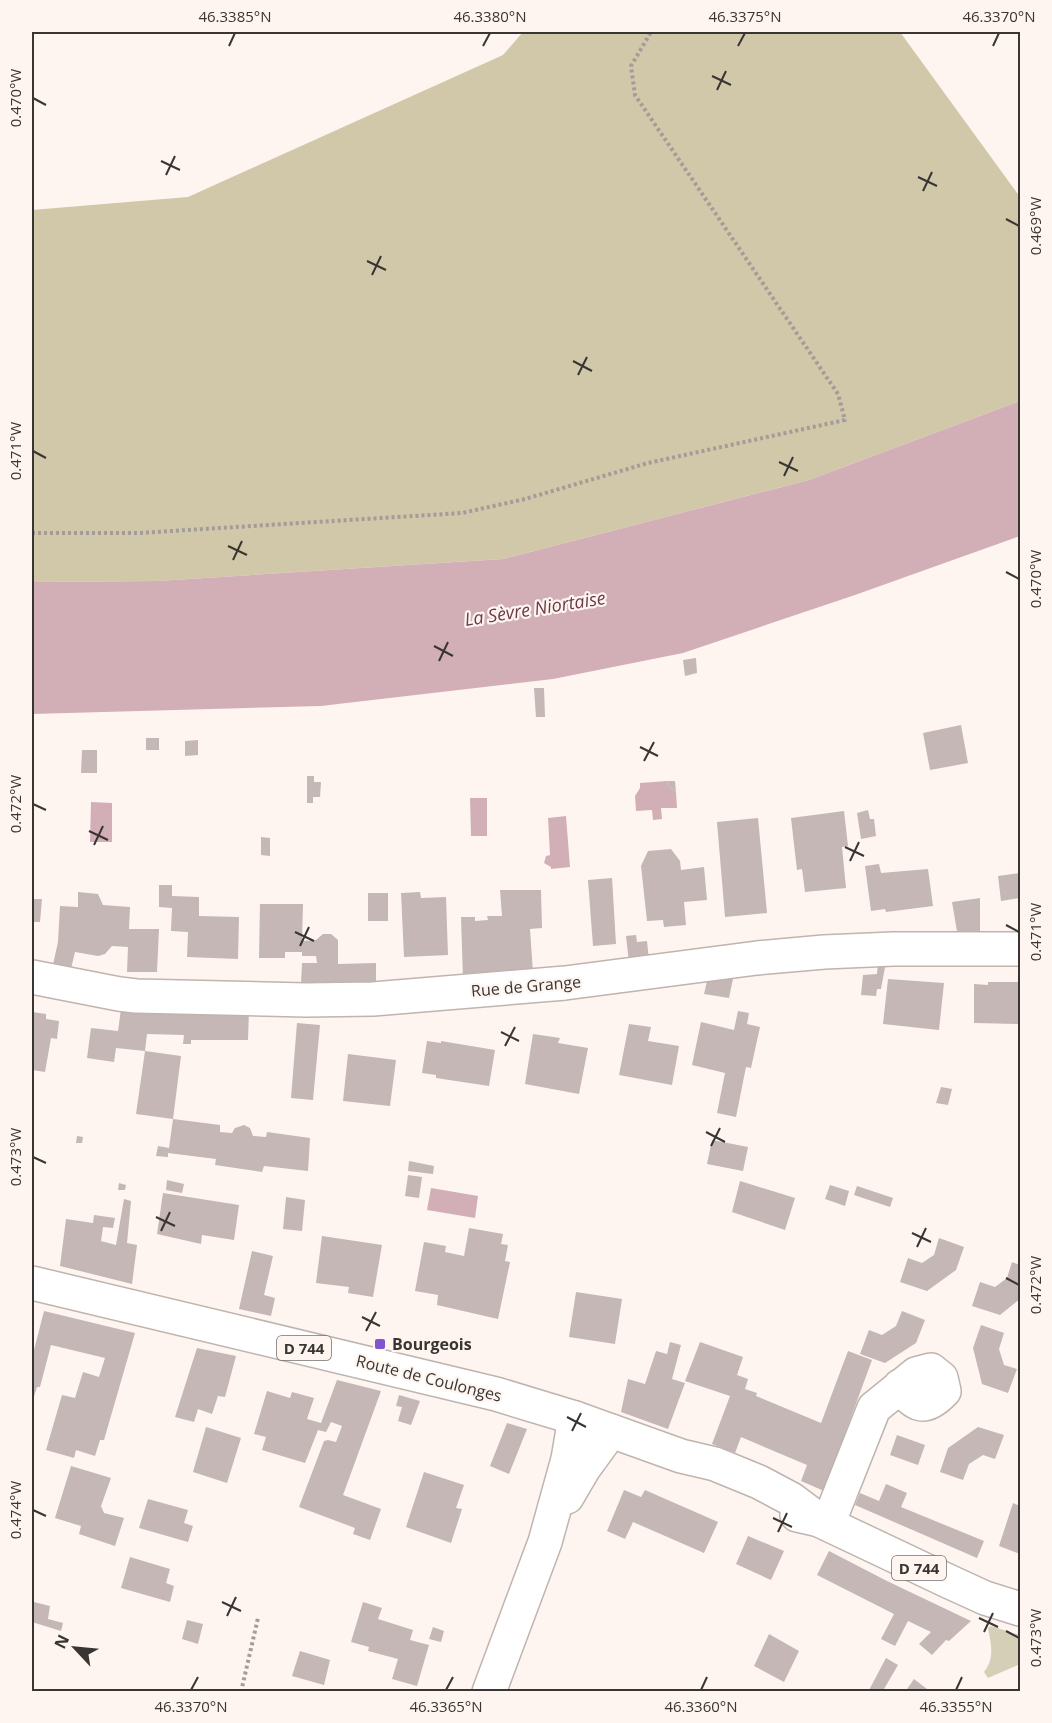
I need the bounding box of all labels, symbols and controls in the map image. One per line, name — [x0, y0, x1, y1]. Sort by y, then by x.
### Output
text: 46.3385°N — [198, 6, 272, 26]
text: 46.3380°N — [453, 6, 527, 26]
text: 46.3375°N — [708, 6, 782, 26]
text: 46.3370°N — [962, 6, 1036, 26]
text: 0.470°W — [5, 69, 25, 127]
text: 0.469°W — [1025, 197, 1045, 255]
text: 0.471°W — [5, 422, 25, 480]
text: 0.470°W — [1025, 550, 1045, 608]
water label: La Sèvre Niortaise — [463, 585, 607, 631]
text: 0.472°W — [5, 775, 25, 833]
text: 0.471°W — [1025, 903, 1045, 961]
street label: Rue de Grange — [470, 970, 582, 1002]
text: 0.473°W — [5, 1128, 25, 1186]
text: 0.472°W — [1025, 1256, 1045, 1314]
place label: Bourgeois — [392, 1333, 472, 1355]
road number: D 744 — [277, 1336, 331, 1360]
marker: Bourgeois — [373, 1337, 387, 1351]
street label: Route de Coulonges — [354, 1349, 504, 1407]
text: 0.474°W — [5, 1481, 25, 1539]
road number: D 744 — [892, 1556, 946, 1580]
text: 0.473°W — [1025, 1609, 1045, 1667]
north arrow — [45, 1618, 105, 1678]
text: N — [49, 1631, 74, 1652]
text: 46.3370°N — [154, 1696, 228, 1716]
text: 46.3365°N — [409, 1696, 483, 1716]
text: 46.3360°N — [664, 1696, 738, 1716]
text: 46.3355°N — [919, 1696, 993, 1716]

